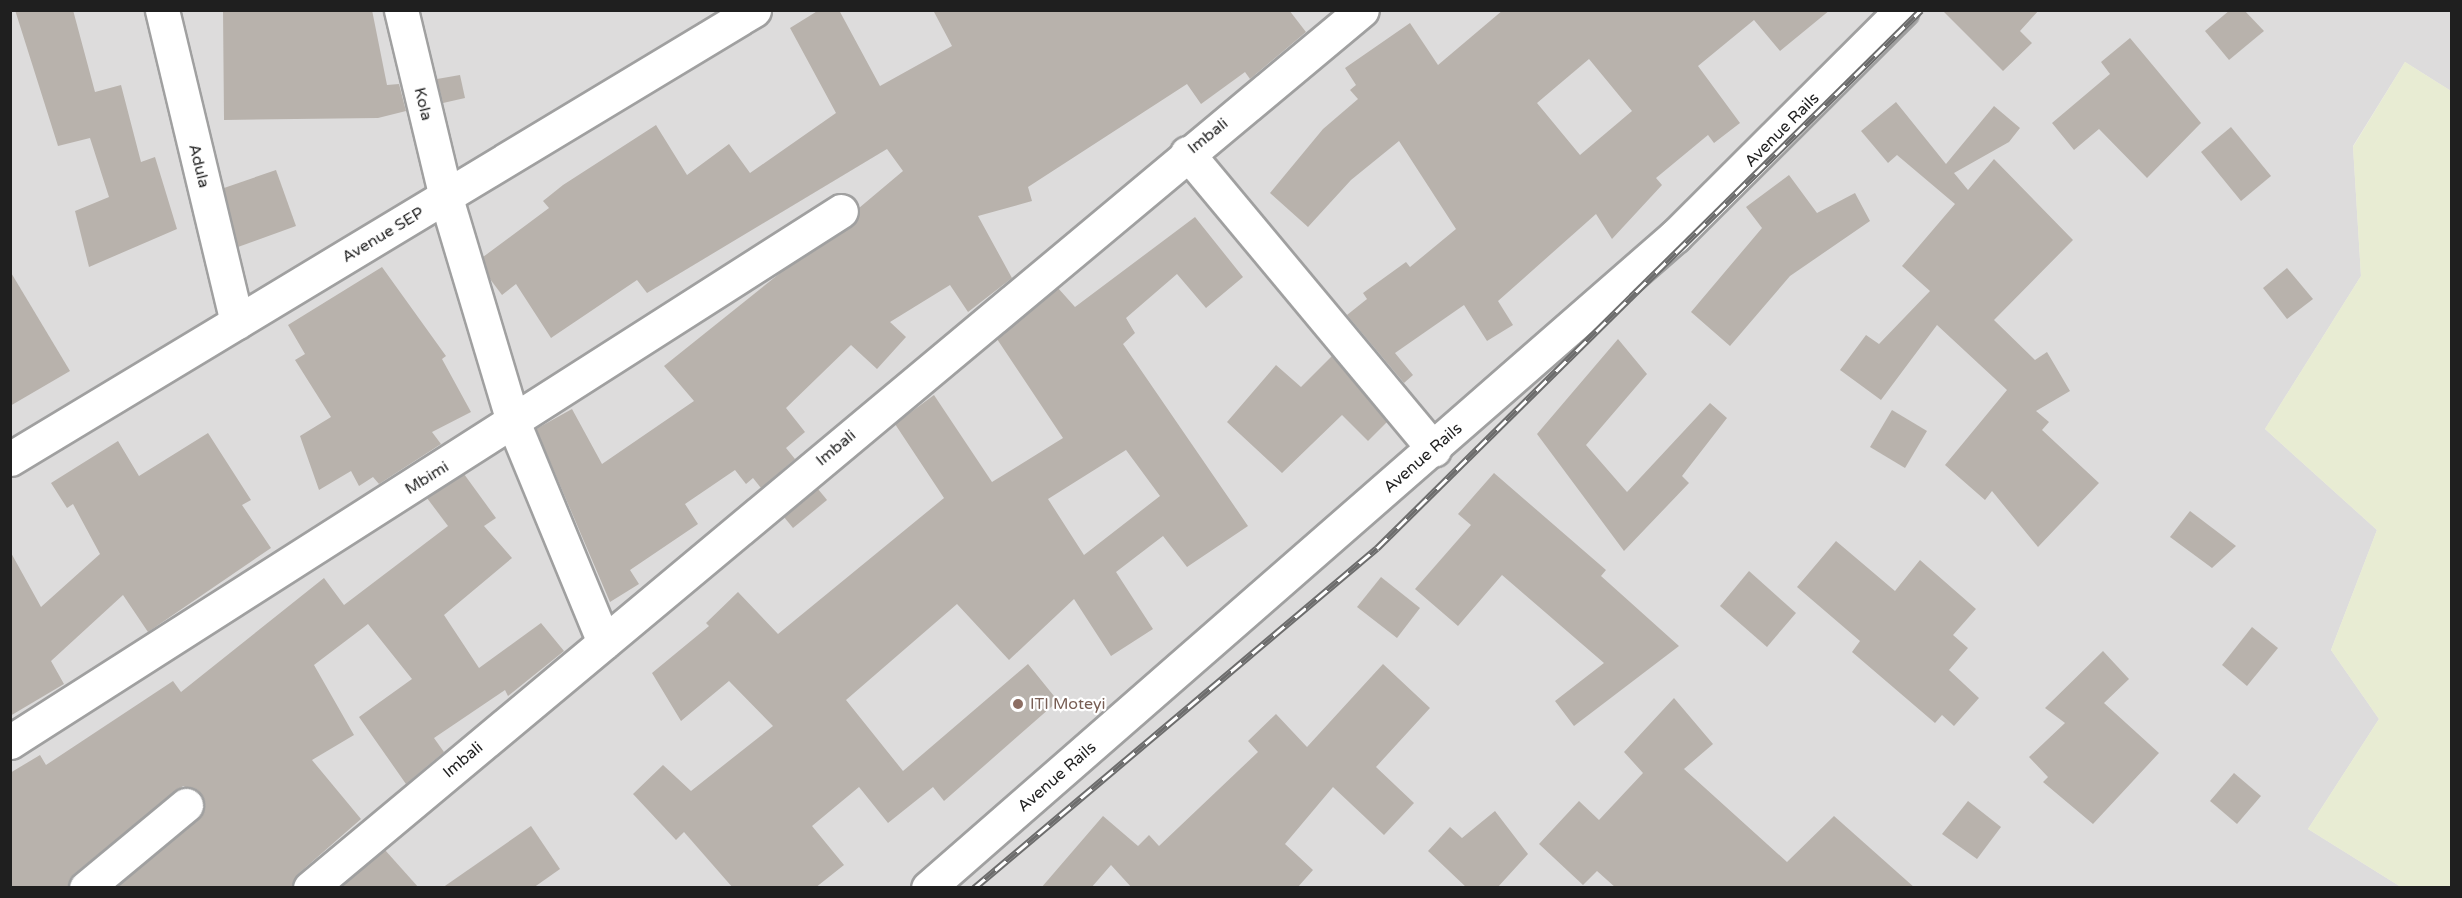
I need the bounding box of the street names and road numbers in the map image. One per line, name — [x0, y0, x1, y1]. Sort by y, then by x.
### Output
street label: Kola — [410, 85, 436, 123]
street label: Avenue Rails — [1741, 89, 1823, 171]
street label: Imbali — [1184, 114, 1232, 158]
street label: Adula — [184, 142, 214, 190]
street label: Avenue SEP — [339, 203, 427, 267]
street label: Avenue Rails — [1380, 419, 1466, 497]
street label: Imbali — [812, 426, 860, 470]
street label: Mbimi — [402, 457, 452, 499]
street label: Imbali — [439, 738, 487, 782]
street label: Avenue Rails — [1014, 738, 1100, 816]

